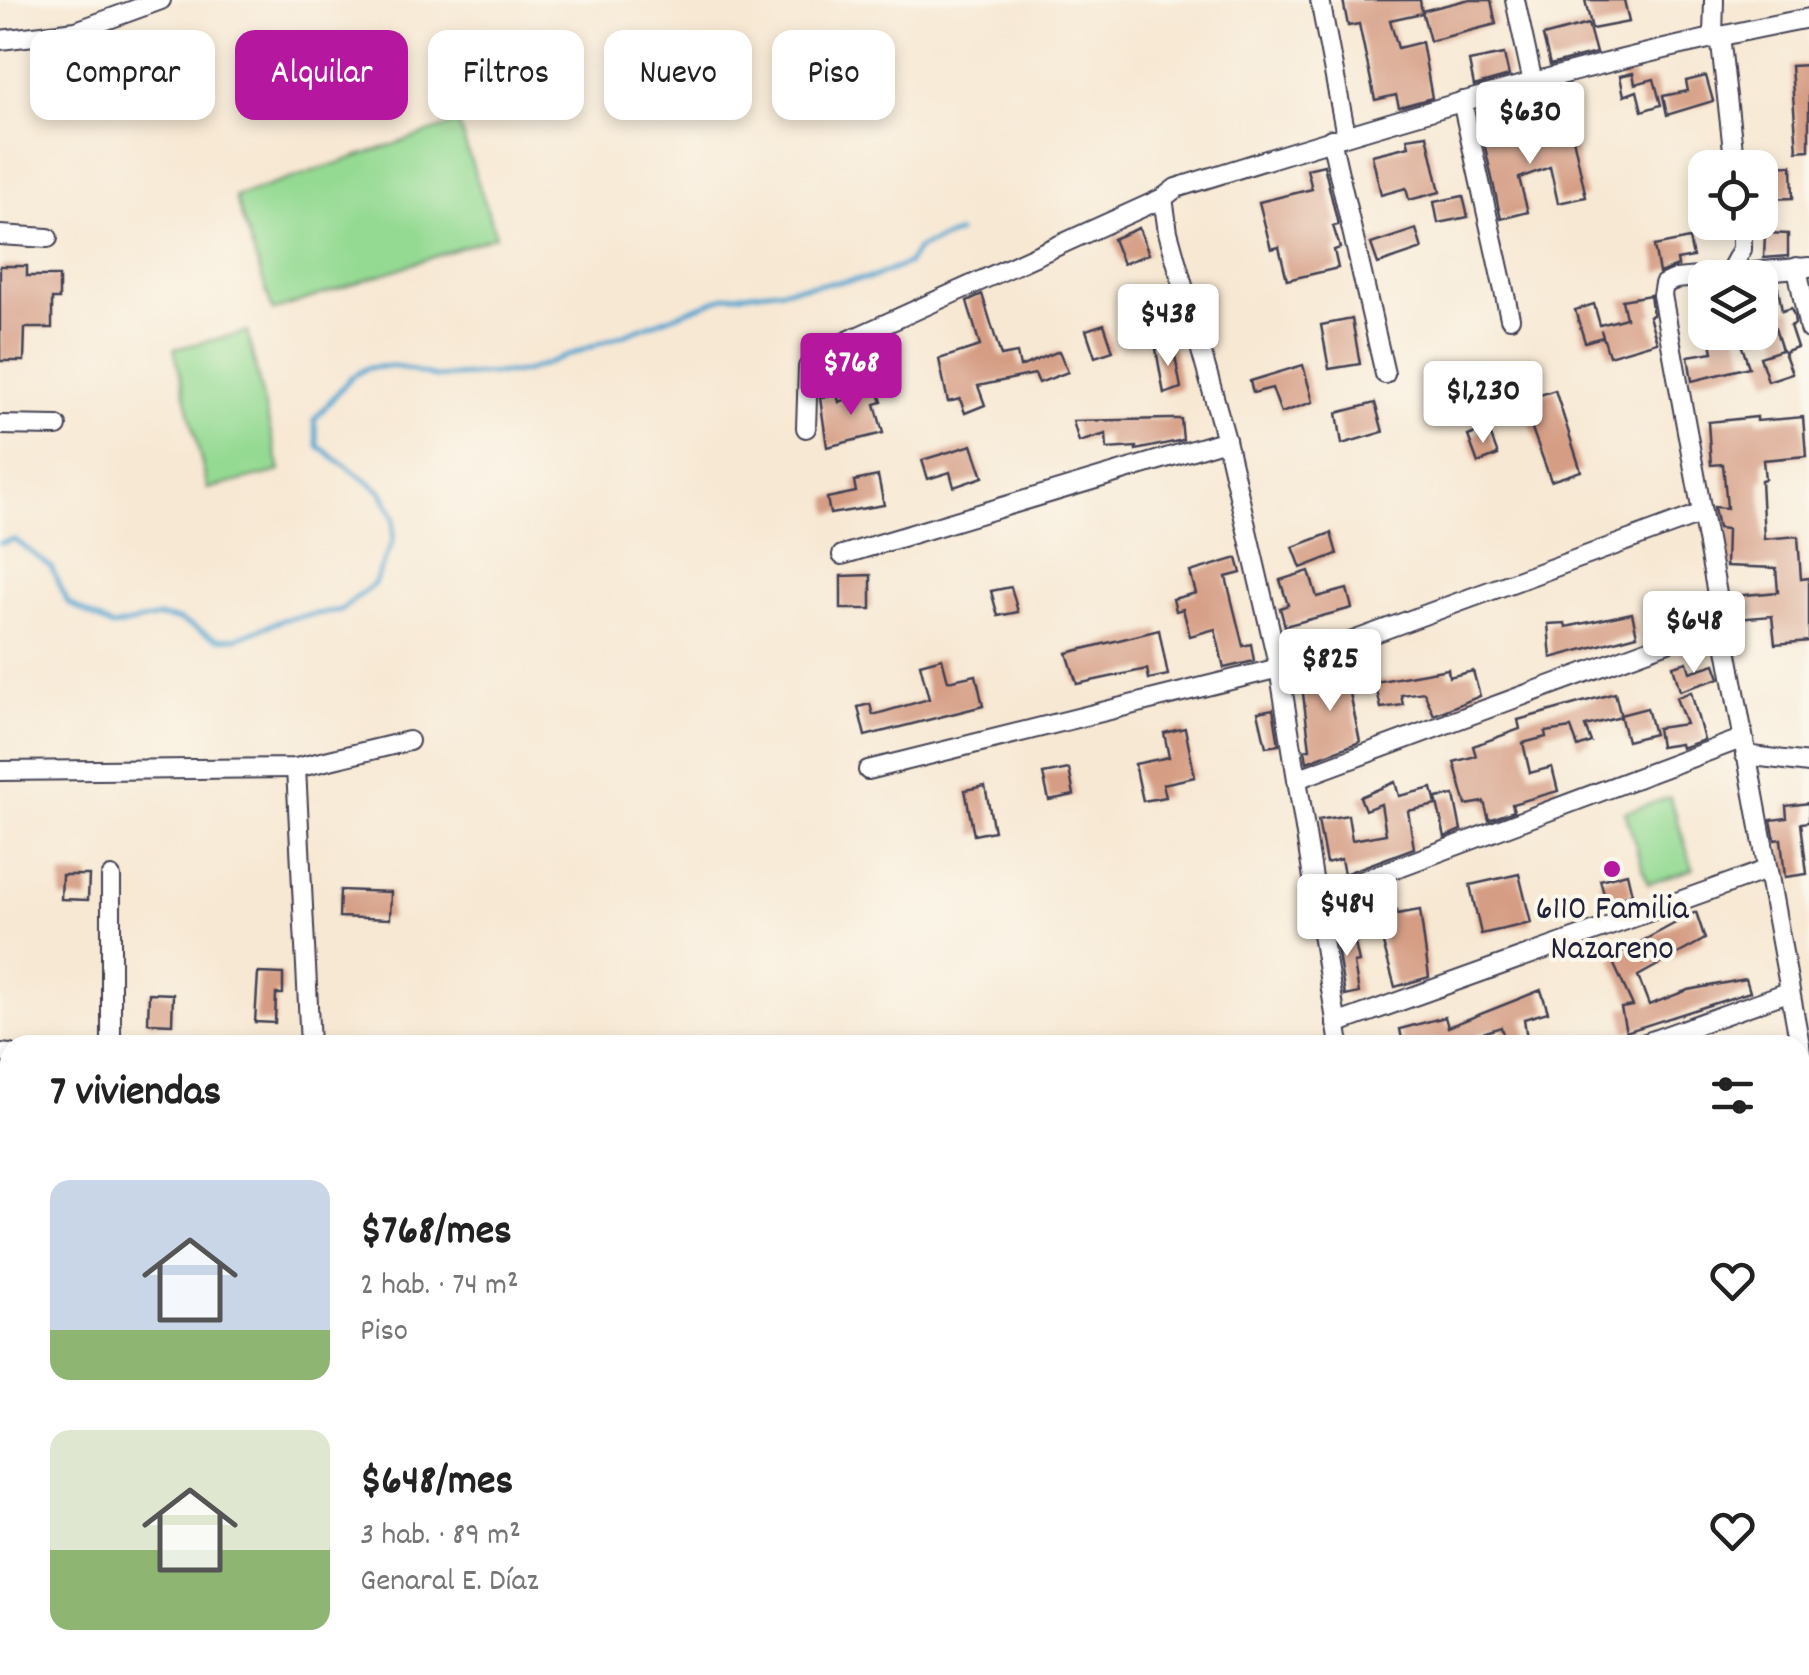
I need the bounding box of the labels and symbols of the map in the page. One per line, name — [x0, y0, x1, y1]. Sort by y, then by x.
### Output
pin: $630 — [1471, 82, 1589, 167]
pin: $438 — [1109, 284, 1227, 369]
pin: $768 — [792, 333, 910, 418]
pin: $1,230 — [1402, 361, 1564, 446]
pin: $648 — [1635, 591, 1753, 676]
pin: $825 — [1271, 629, 1389, 714]
marker: 6110 Familia Nazareno — [1601, 858, 1623, 880]
pin: $484 — [1288, 874, 1406, 959]
place label: 6110 Familia Nazareno — [1535, 886, 1689, 976]

